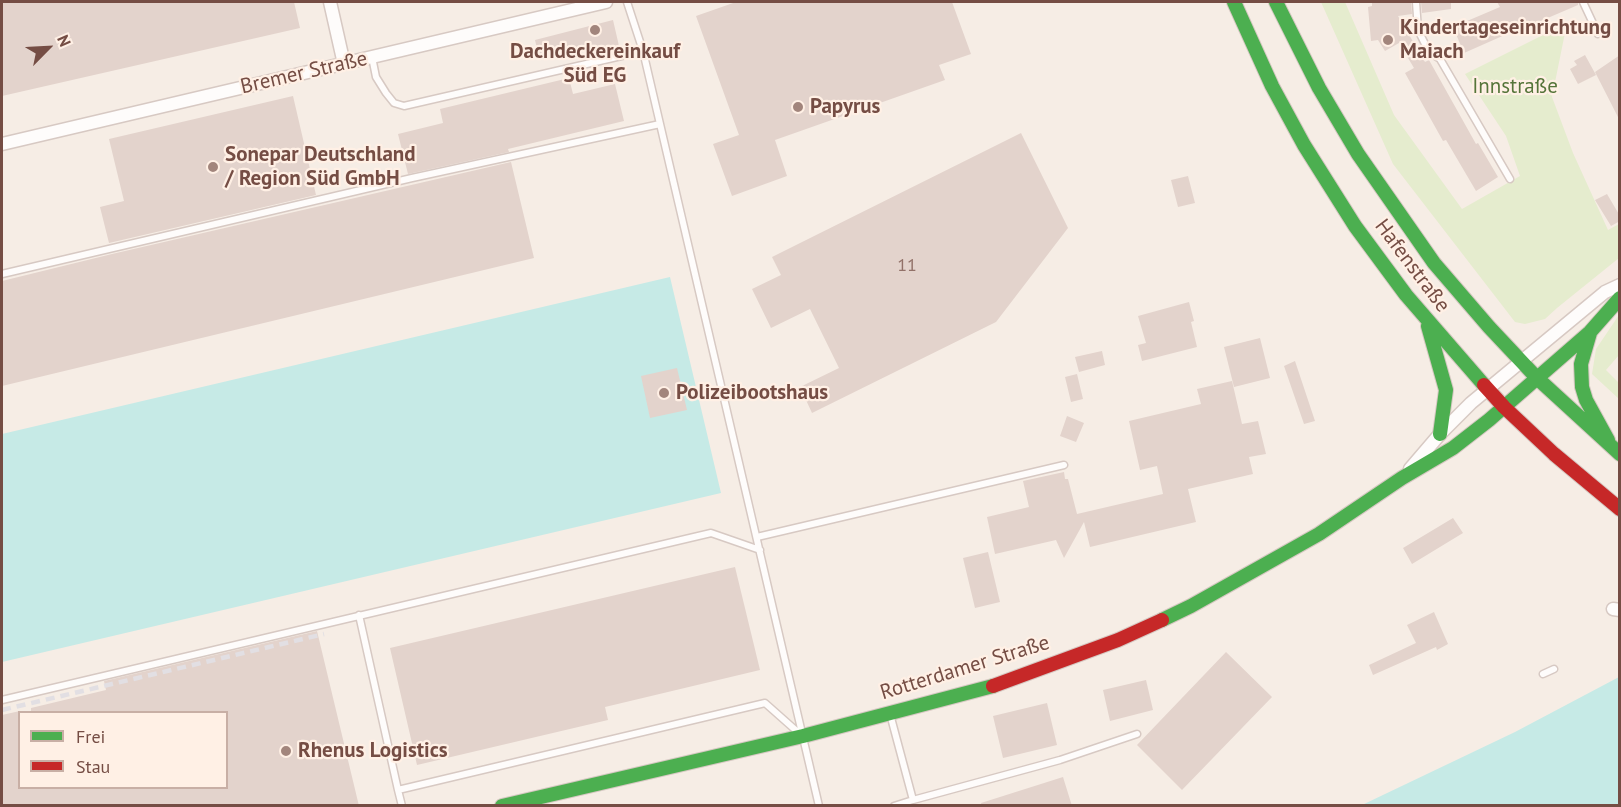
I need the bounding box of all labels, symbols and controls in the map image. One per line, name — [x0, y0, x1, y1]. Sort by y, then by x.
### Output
place label: Kindertageseinrichtung Maiach — [1400, 15, 1611, 65]
north arrow — [18, 18, 78, 78]
marker: Dachdeckereinkauf Süd EG — [588, 23, 602, 37]
text: N — [53, 32, 76, 50]
marker: Kindertageseinrichtung Maiach — [1381, 33, 1395, 47]
place label: Dachdeckereinkauf Süd EG — [510, 39, 680, 89]
street label: Bremer Straße — [238, 46, 370, 100]
park label: Innstraße — [1472, 74, 1558, 100]
place label: Papyrus — [810, 94, 880, 120]
marker: Papyrus — [791, 100, 805, 114]
place label: Sonepar Deutschland / Region Süd GmbH — [225, 142, 416, 192]
marker: Sonepar Deutschland / Region Süd GmbH — [206, 160, 220, 174]
street label: Hafenstraße — [1369, 215, 1455, 317]
house number: 11 — [897, 255, 917, 277]
place label: Polizeibootshaus — [676, 380, 828, 406]
marker: Polizeibootshaus — [657, 386, 671, 400]
street label: Rotterdamer Straße — [877, 630, 1053, 706]
legend — [18, 711, 228, 789]
text: Frei — [76, 725, 105, 748]
place label: Rhenus Logistics — [298, 738, 448, 764]
marker: Rhenus Logistics — [279, 744, 293, 758]
text: Stau — [76, 755, 110, 778]

